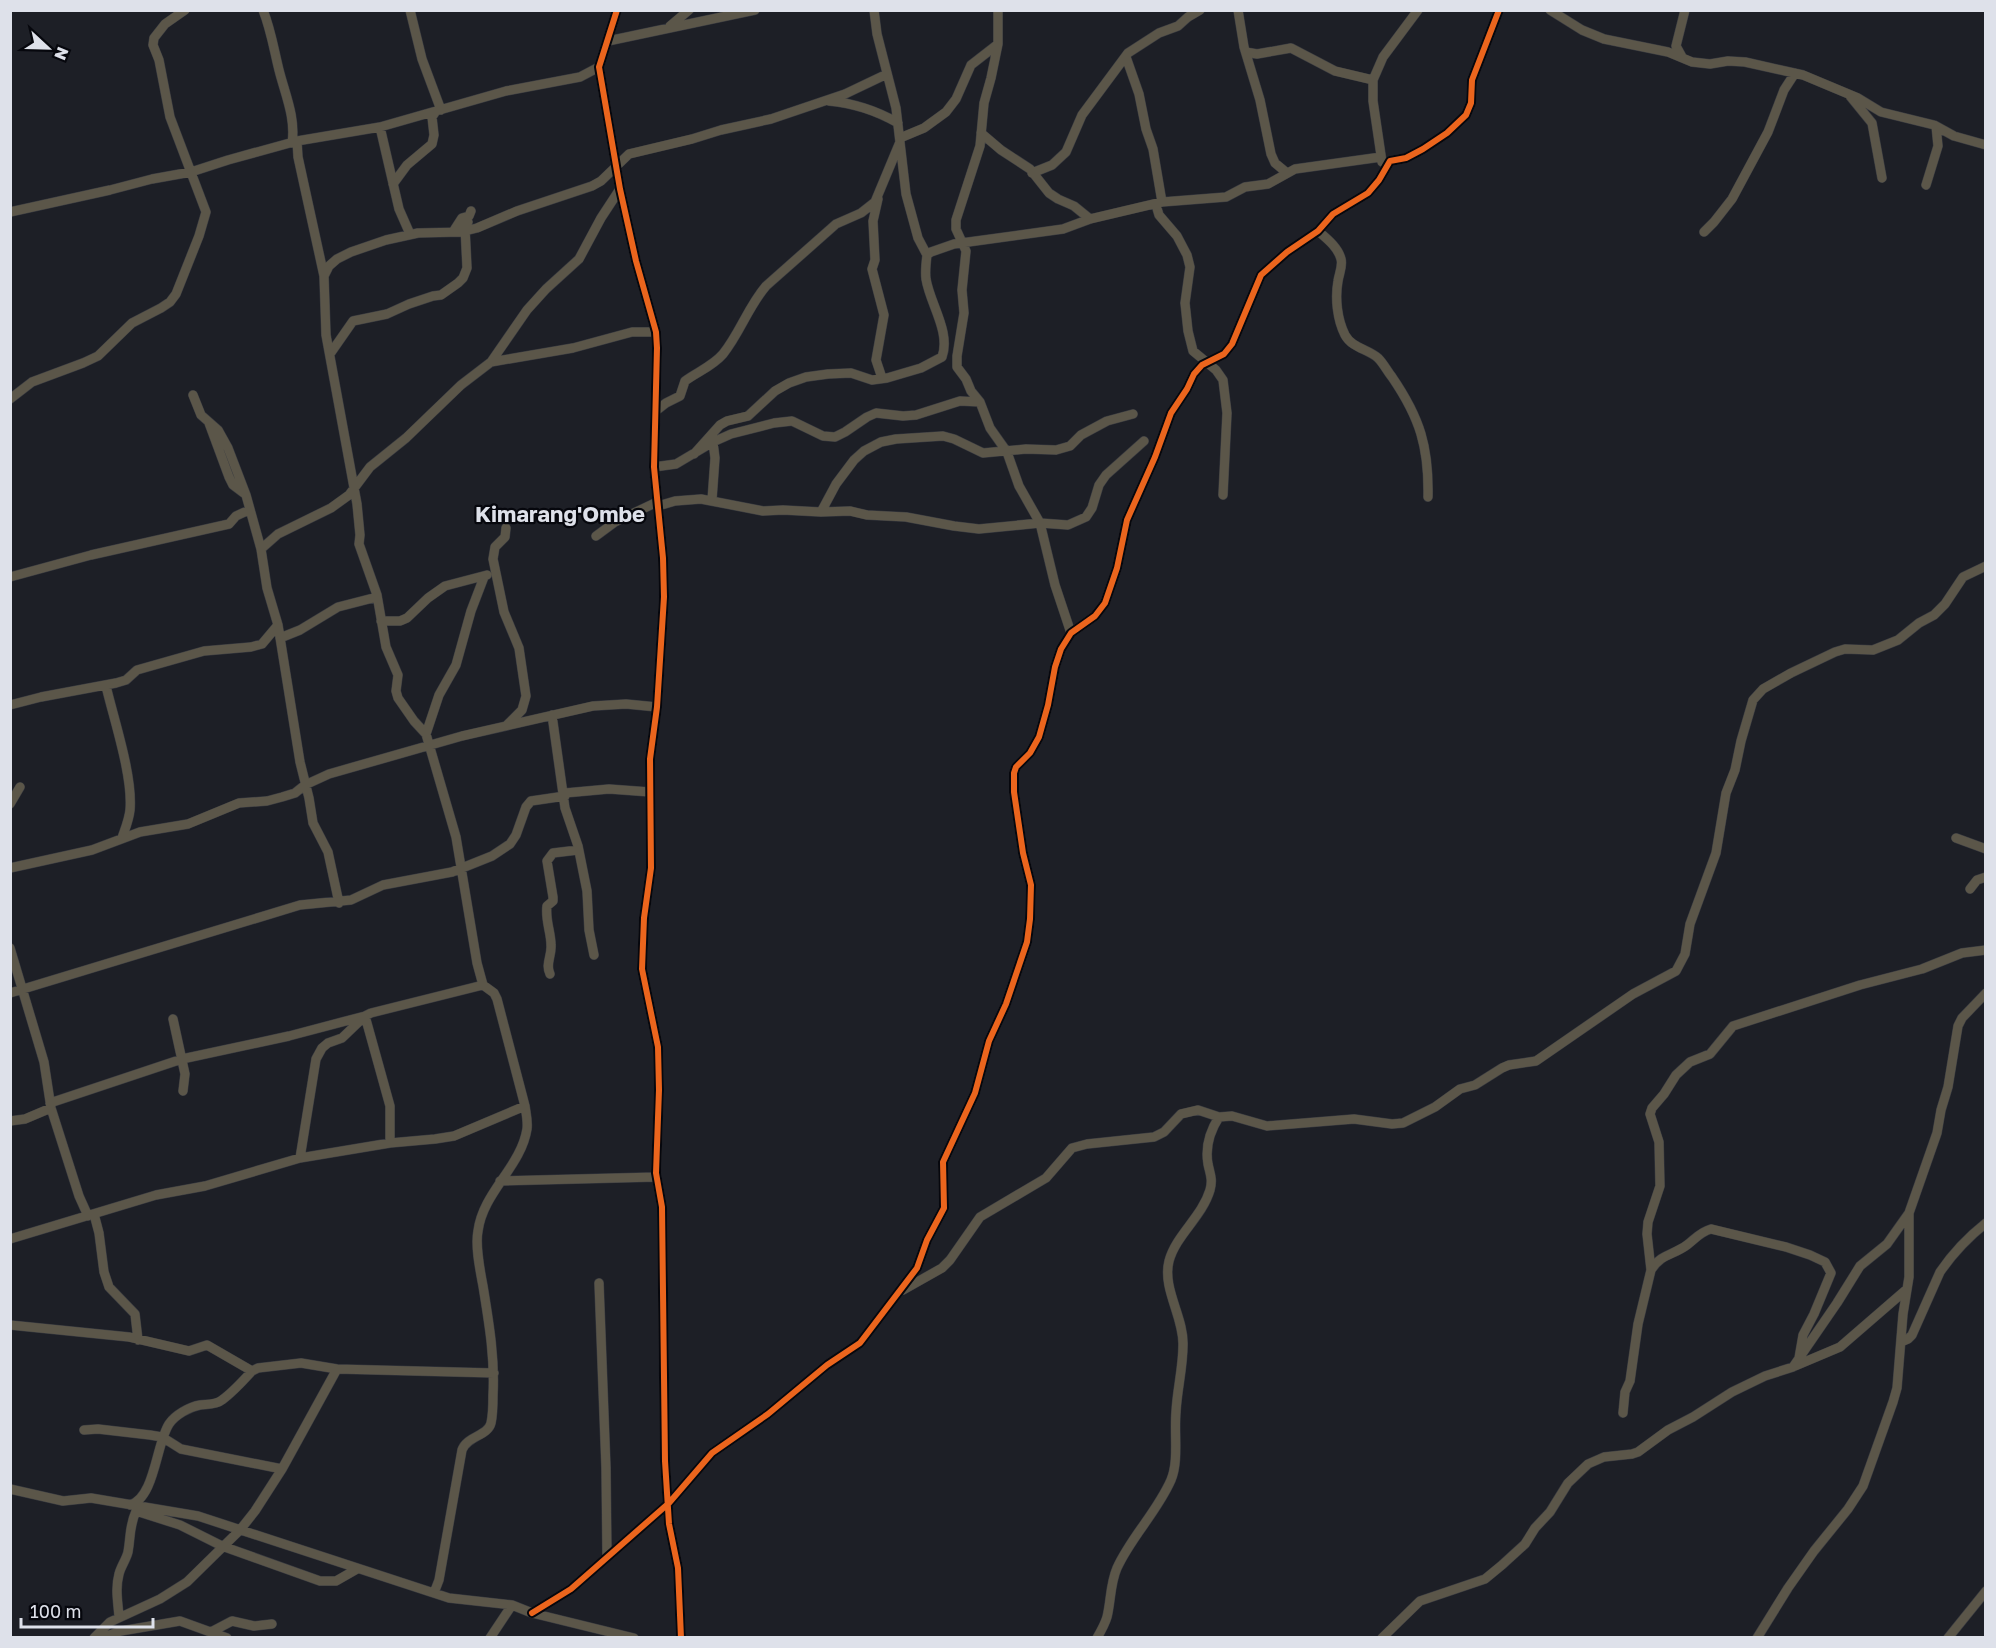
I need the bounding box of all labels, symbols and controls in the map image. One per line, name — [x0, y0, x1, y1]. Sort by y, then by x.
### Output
north arrow — [18, 18, 78, 78]
text: N — [50, 44, 73, 63]
district label: Kimarang'Ombe — [475, 500, 645, 527]
scale bar — [21, 1591, 153, 1629]
text: 100 m — [30, 1600, 81, 1622]

